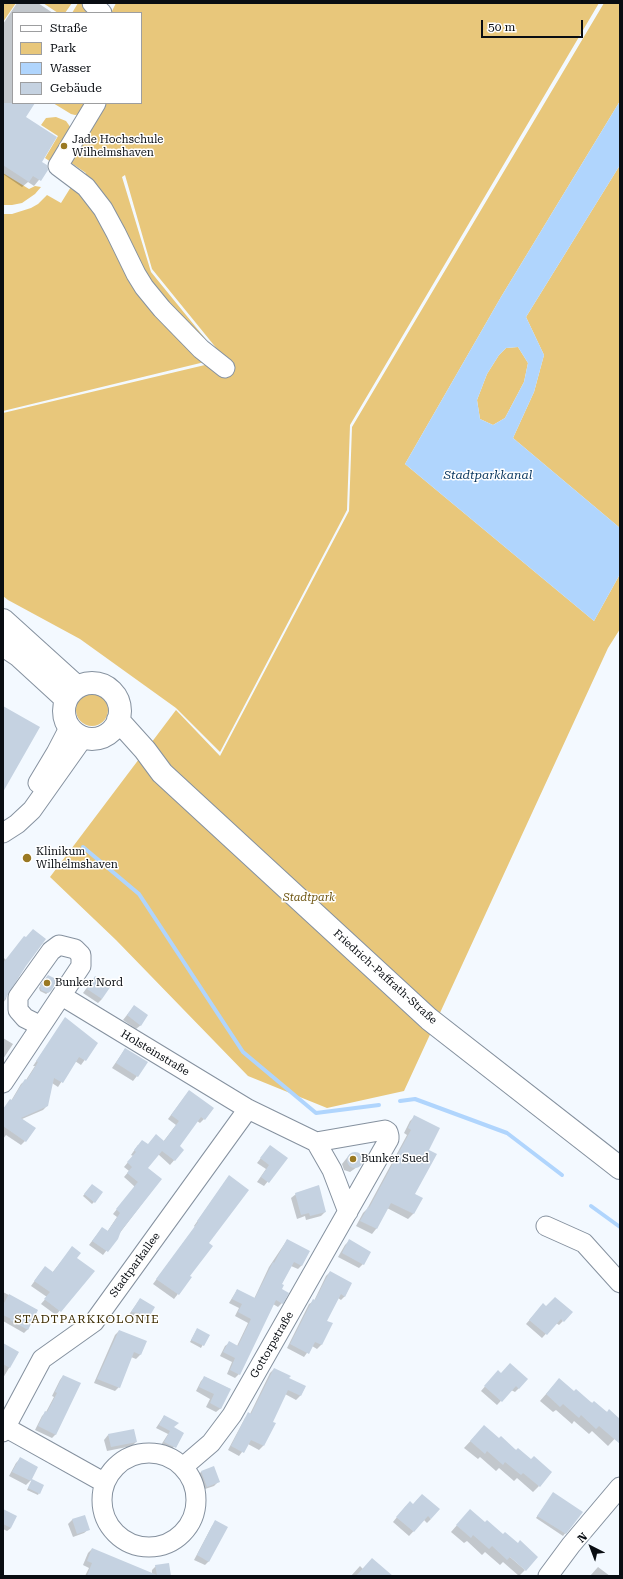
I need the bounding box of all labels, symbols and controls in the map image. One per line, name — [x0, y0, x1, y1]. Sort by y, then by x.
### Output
legend — [12, 12, 142, 104]
scale bar — [483, 12, 585, 38]
text: 50 m — [488, 20, 515, 34]
text: Straße — [50, 21, 87, 35]
text: Park — [50, 41, 76, 55]
text: Wasser — [50, 61, 91, 75]
text: Gebäude — [50, 81, 102, 95]
place label: Jade Hochschule Wilhelmshaven — [72, 133, 163, 159]
marker: Jade Hochschule Wilhelmshaven — [59, 141, 69, 151]
water label: Stadtparkkanal — [444, 468, 532, 482]
place label: Klinikum Wilhelmshaven — [36, 845, 118, 871]
marker: Klinikum Wilhelmshaven — [21, 852, 33, 864]
park label: Stadtpark — [283, 891, 335, 905]
street label: Friedrich-Paffrath-Straße — [330, 927, 440, 1027]
place label: Bunker Nord — [55, 976, 123, 990]
marker: Bunker Nord — [42, 978, 52, 988]
street label: Holsteinstraße — [118, 1027, 192, 1079]
place label: Bunker Sued — [361, 1152, 429, 1166]
marker: Bunker Sued — [348, 1154, 358, 1164]
street label: Stadtparkallee — [107, 1230, 163, 1300]
street label: Gottorpstraße — [248, 1309, 296, 1381]
district label: STADTPARKKOLONIE — [14, 1312, 160, 1326]
north arrow — [571, 1527, 611, 1567]
text: N — [575, 1530, 590, 1545]

